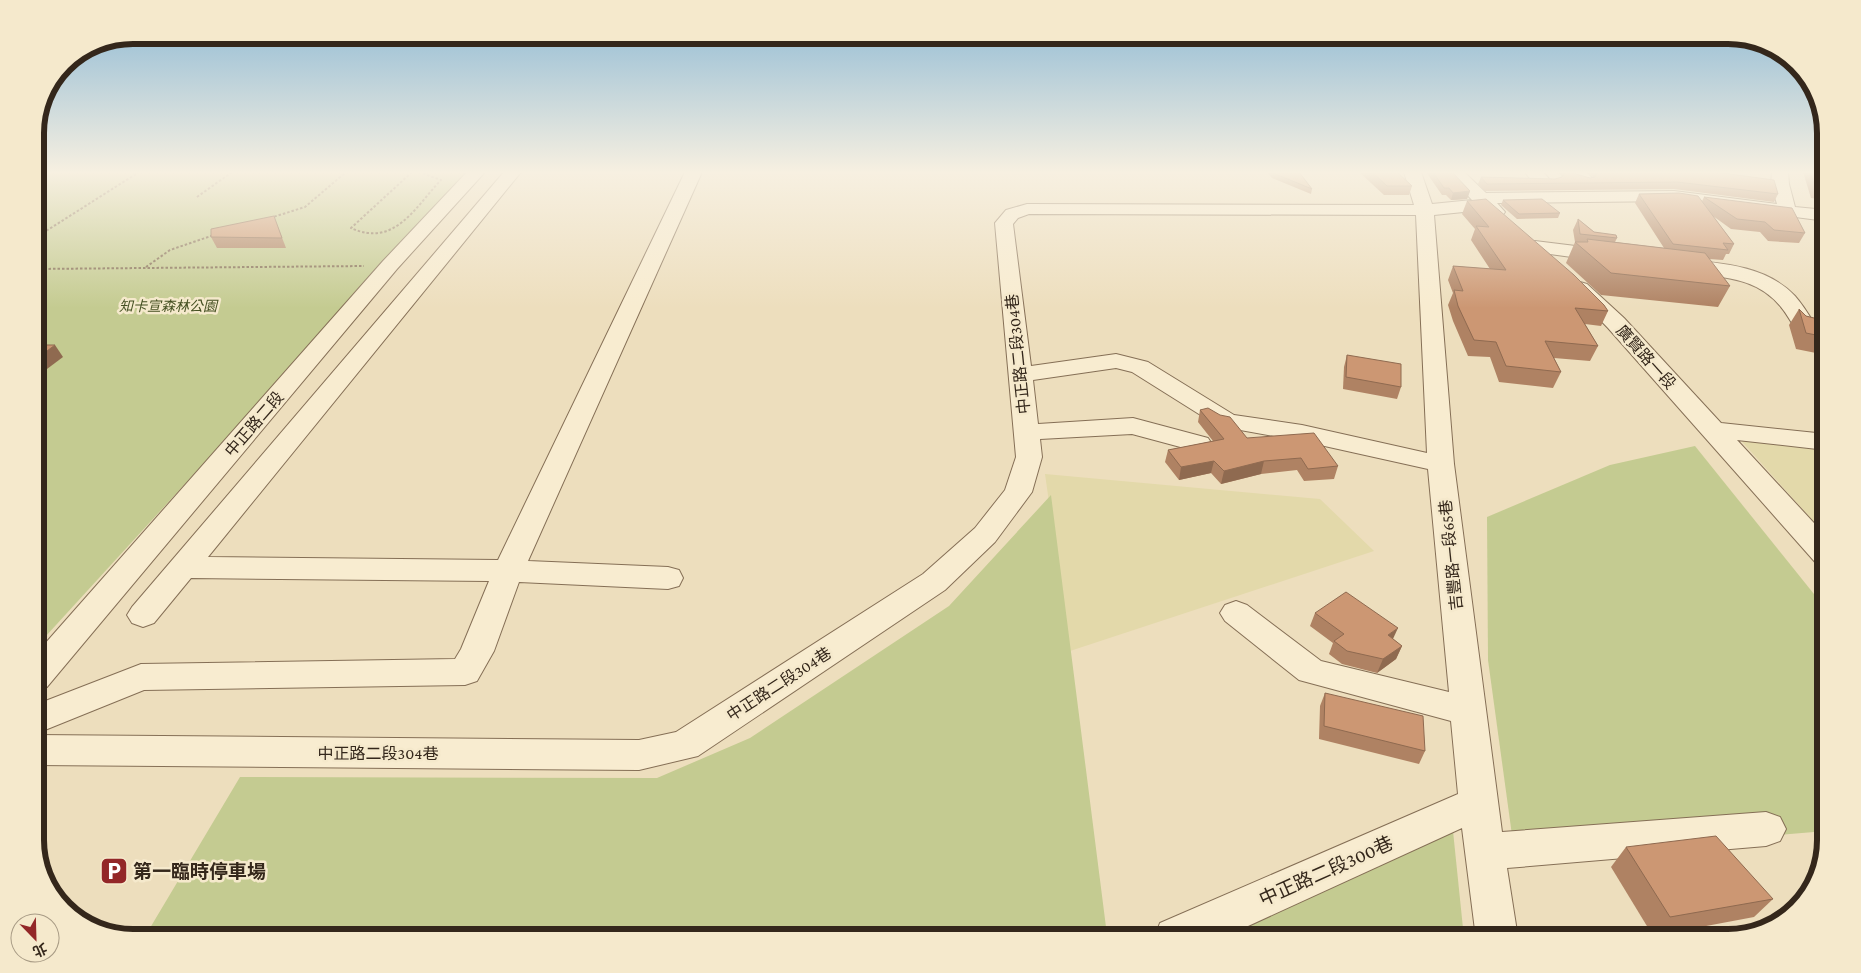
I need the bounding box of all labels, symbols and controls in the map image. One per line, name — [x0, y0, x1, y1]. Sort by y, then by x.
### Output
street label: 中正路二段304巷 — [1003, 293, 1033, 415]
park label: 知卡宣森林公園 — [119, 298, 219, 314]
street label: 廣賢路一段 — [1613, 322, 1679, 392]
street label: 中正路二段 — [221, 388, 287, 460]
street label: 吉豐路一段65巷 — [1437, 499, 1465, 611]
street label: 中正路二段304巷 — [724, 644, 834, 724]
street label: 中正路二段304巷 — [318, 745, 438, 762]
street label: 中正路二段300巷 — [1256, 832, 1396, 910]
parking icon: 第一臨時停車場 — [99, 856, 129, 886]
place label: 第一臨時停車場 — [133, 861, 266, 882]
north arrow — [10, 913, 60, 963]
text: 北 — [31, 940, 50, 960]

